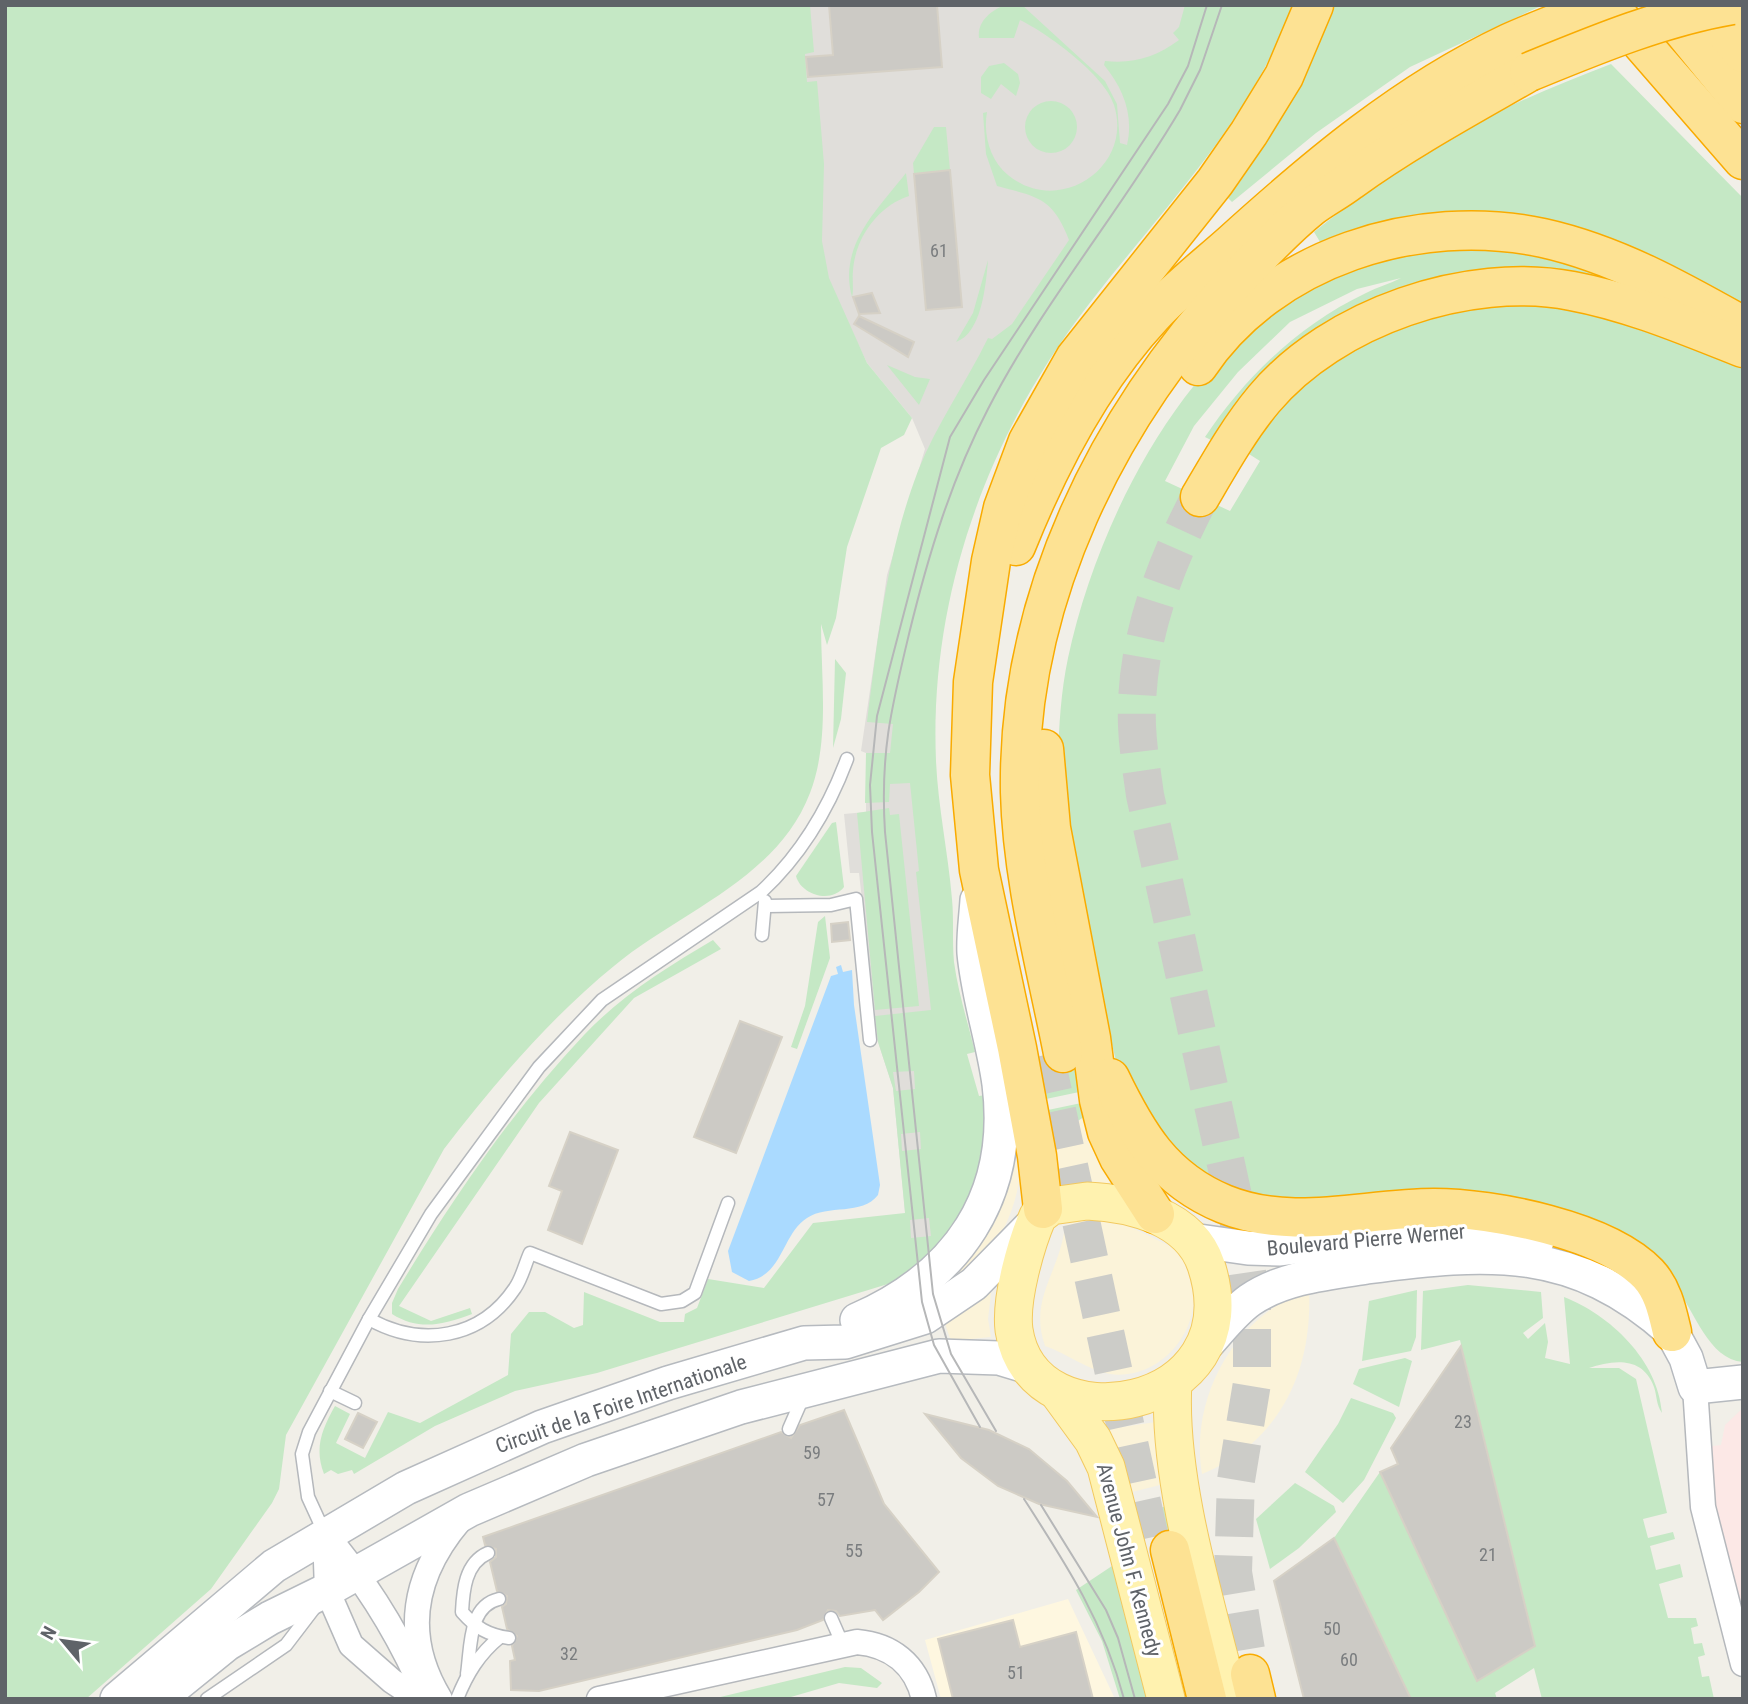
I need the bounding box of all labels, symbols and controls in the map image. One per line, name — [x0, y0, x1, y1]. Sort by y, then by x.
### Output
house number: 61 — [930, 240, 948, 261]
street label: Boulevard Pierre Werner — [1266, 1219, 1466, 1261]
street label: Circuit de la Foire Internationale — [492, 1350, 750, 1458]
house number: 23 — [1454, 1411, 1472, 1432]
house number: 59 — [803, 1442, 821, 1463]
street label: Avenue John F. Kennedy — [1092, 1461, 1166, 1660]
house number: 57 — [817, 1489, 835, 1510]
house number: 55 — [845, 1540, 863, 1561]
house number: 21 — [1479, 1544, 1497, 1565]
north arrow — [28, 1606, 98, 1676]
house number: 50 — [1323, 1618, 1341, 1639]
text: N — [36, 1622, 61, 1644]
house number: 32 — [560, 1643, 578, 1664]
house number: 60 — [1340, 1649, 1358, 1670]
house number: 51 — [1007, 1662, 1025, 1683]

